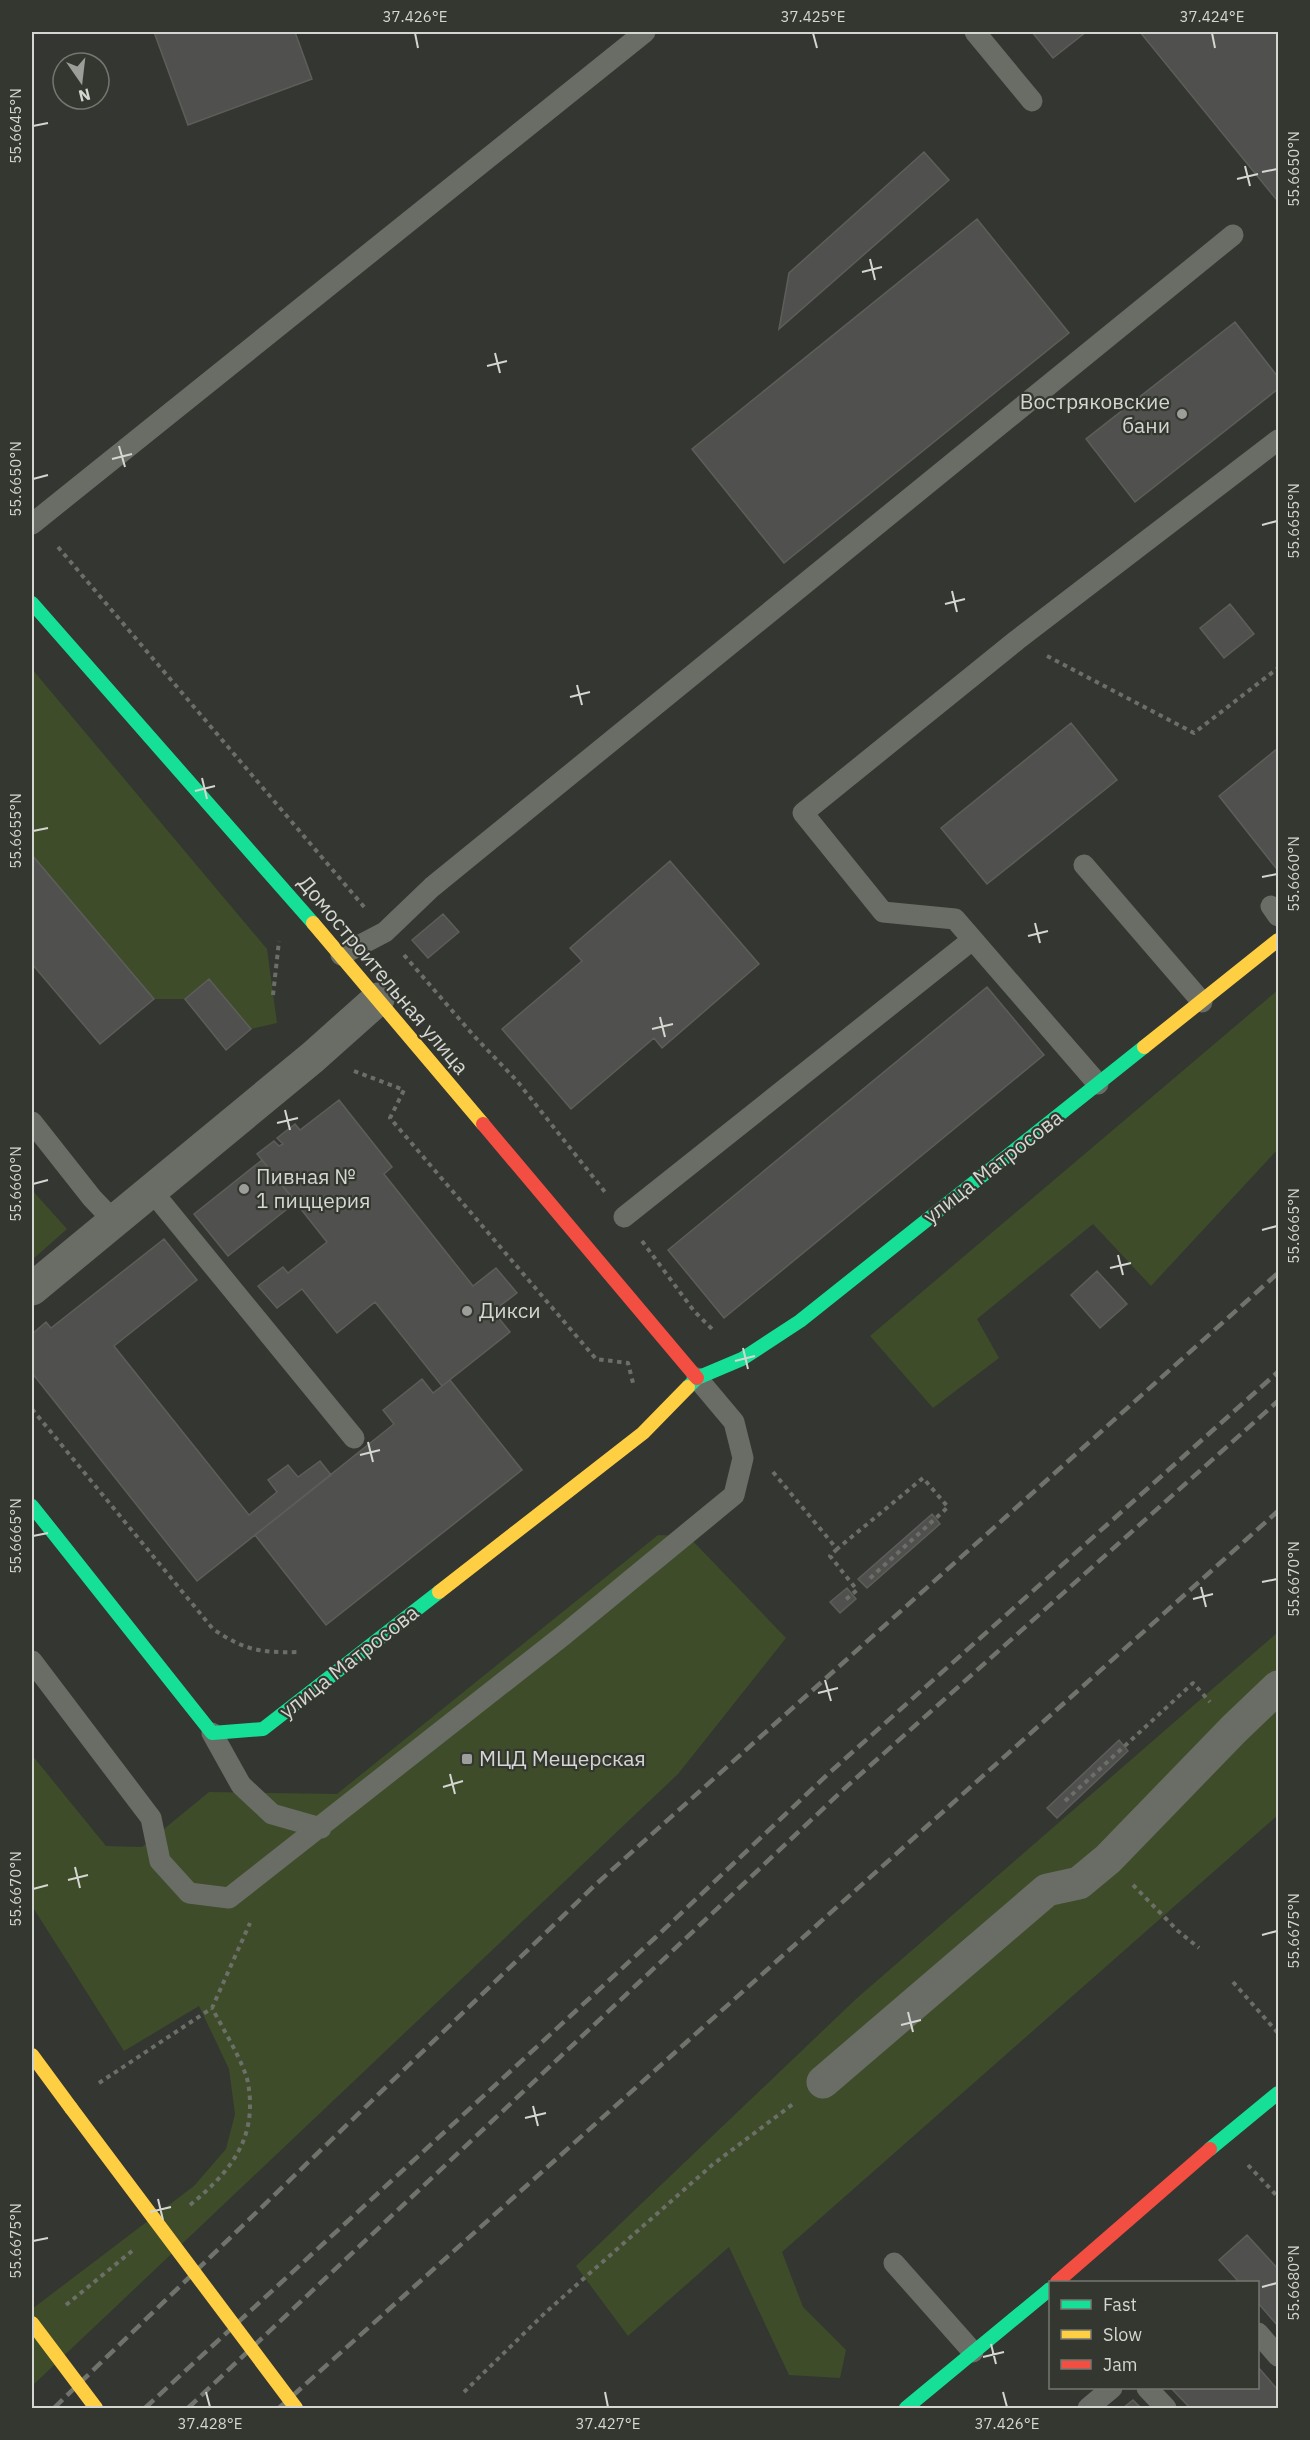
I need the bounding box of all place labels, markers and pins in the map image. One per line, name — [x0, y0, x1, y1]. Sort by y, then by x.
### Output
place label: Востряковские бани — [1020, 387, 1170, 439]
marker: Востряковские бани — [1175, 407, 1189, 421]
place label: Пивная № 1 пиццерия — [256, 1162, 370, 1214]
marker: Пивная № 1 пиццерия — [237, 1182, 251, 1196]
place label: Дикси — [479, 1296, 541, 1324]
marker: Дикси — [460, 1304, 474, 1318]
place label: МЦД Мещерская — [479, 1744, 646, 1772]
marker: МЦД Мещерская — [460, 1752, 474, 1766]

